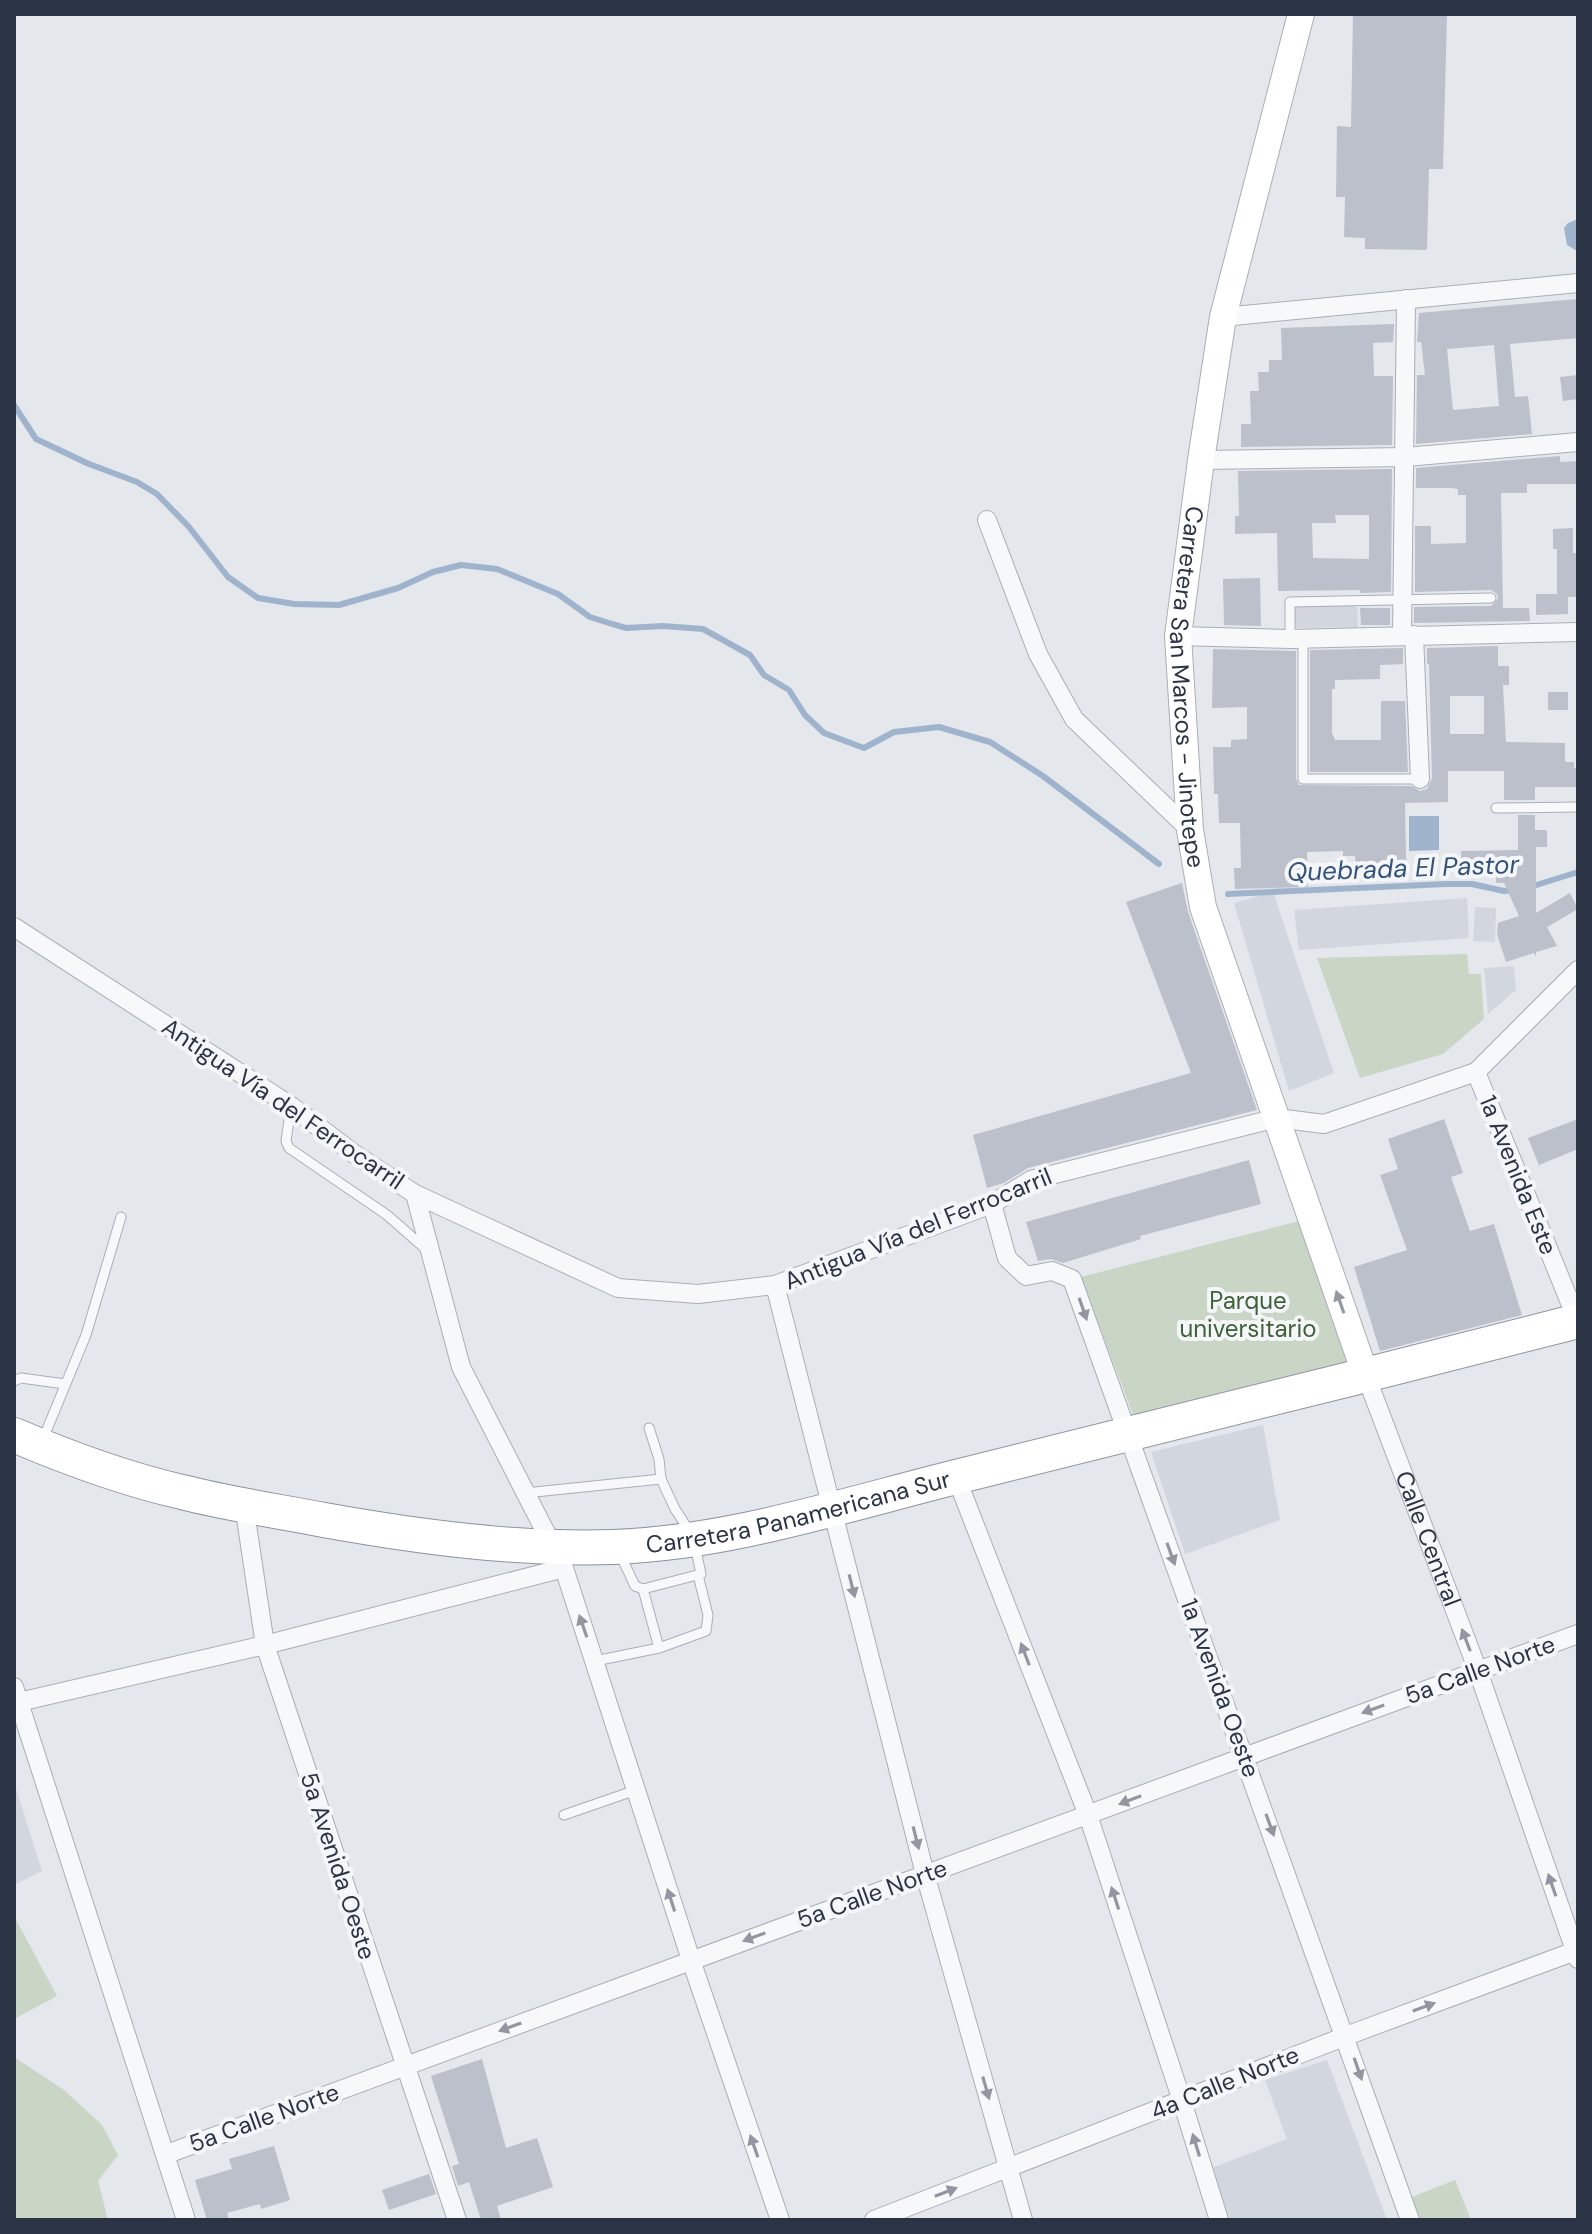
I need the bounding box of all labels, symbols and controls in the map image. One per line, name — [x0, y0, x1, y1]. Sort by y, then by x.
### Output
street label: Carretera San Marcos - Jinotepe — [1163, 504, 1212, 870]
water label: Quebrada El Pastor — [1286, 847, 1521, 889]
street label: Antigua Vía del Ferrocarril — [156, 1011, 410, 1196]
street label: 1a Avenida Este — [1472, 1091, 1565, 1259]
street label: Antigua Vía del Ferrocarril — [779, 1161, 1056, 1296]
park label: Parque universitario — [1180, 1285, 1317, 1344]
one-way arrow — [1334, 1290, 1346, 1314]
one-way arrow — [1077, 1298, 1090, 1322]
street label: Carretera Panamericana Sur — [644, 1463, 954, 1560]
street label: Calle Central — [1388, 1466, 1468, 1611]
one-way arrow — [1165, 1542, 1178, 1566]
one-way arrow — [847, 1573, 859, 1598]
street label: 1a Avenida Oeste — [1174, 1594, 1267, 1781]
one-way arrow — [577, 1613, 589, 1637]
street label: 5a Calle Norte — [1401, 1628, 1559, 1711]
one-way arrow — [1459, 1628, 1472, 1652]
one-way arrow — [1018, 1642, 1031, 1666]
one-way arrow — [1361, 1703, 1385, 1716]
street label: 5a Avenida Oeste — [294, 1768, 383, 1963]
one-way arrow — [1118, 1794, 1142, 1806]
one-way arrow — [1264, 1813, 1276, 1837]
one-way arrow — [911, 1825, 923, 1850]
street label: 5a Calle Norte — [793, 1852, 951, 1935]
one-way arrow — [1546, 1873, 1558, 1897]
one-way arrow — [1109, 1886, 1121, 1910]
one-way arrow — [664, 1888, 677, 1912]
one-way arrow — [742, 1931, 766, 1944]
one-way arrow — [1412, 2000, 1436, 2013]
one-way arrow — [498, 2021, 522, 2034]
street label: 4a Calle Norte — [1146, 2039, 1304, 2126]
one-way arrow — [1352, 2058, 1364, 2082]
street label: 5a Calle Norte — [185, 2076, 343, 2159]
one-way arrow — [980, 2077, 993, 2101]
one-way arrow — [1189, 2133, 1202, 2157]
one-way arrow — [748, 2134, 760, 2158]
one-way arrow — [934, 2185, 958, 2198]

